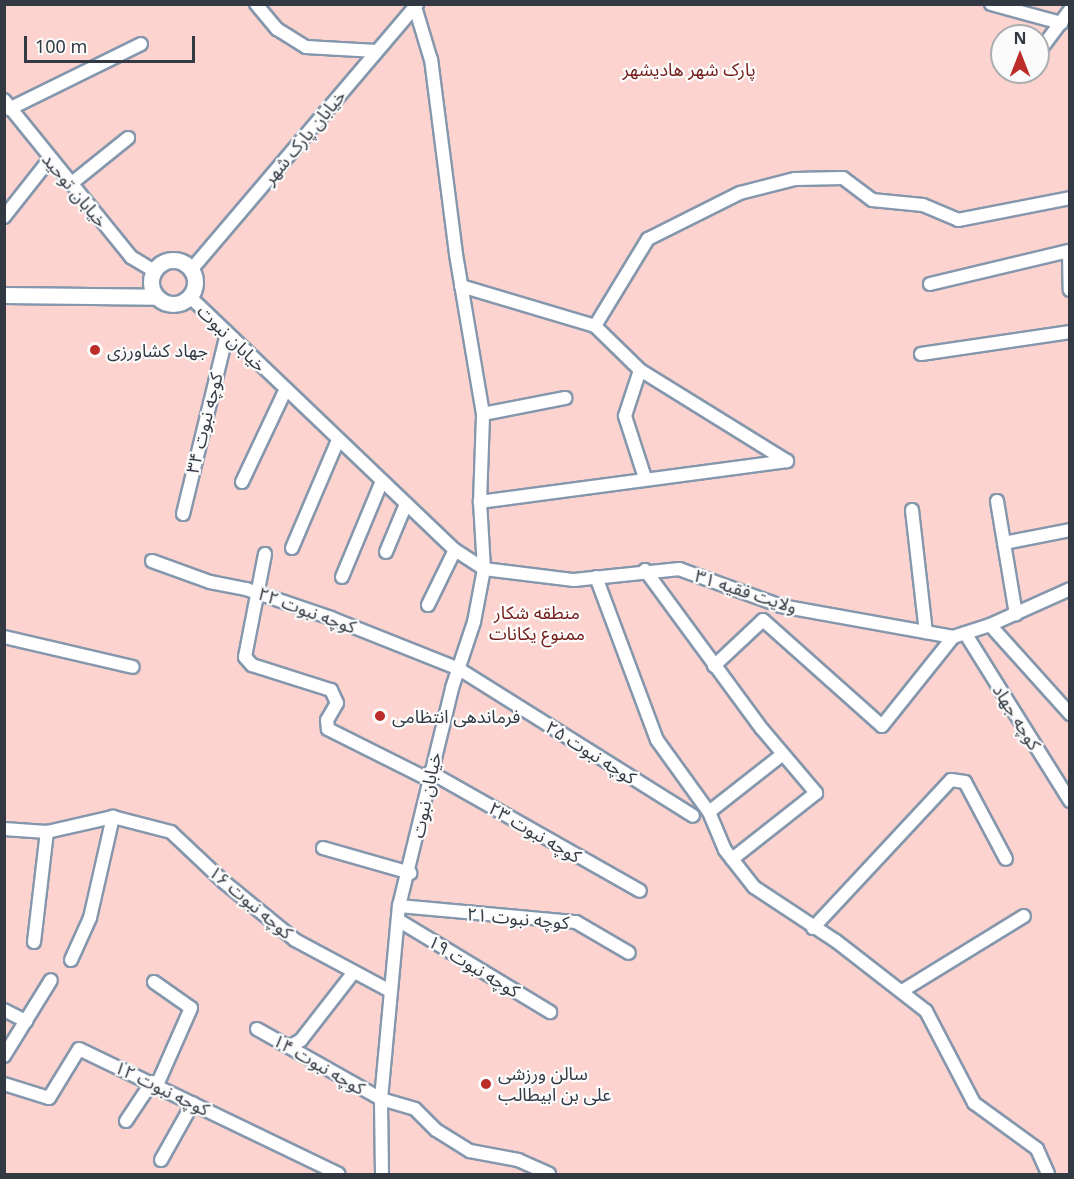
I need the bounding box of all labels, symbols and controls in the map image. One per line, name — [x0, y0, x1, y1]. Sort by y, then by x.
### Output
scale bar — [27, 24, 198, 62]
north arrow — [990, 24, 1050, 84]
text: N — [1013, 27, 1027, 49]
text: 100 m — [35, 34, 87, 58]
park label: پارک شهر هادیشهر — [622, 58, 756, 80]
street label: خیابان پارک شهر — [258, 85, 350, 189]
street label: خیابان توحید — [38, 148, 112, 232]
street label: خیابان نبوت — [193, 300, 271, 376]
place label: جهاد کشاورزی — [107, 339, 208, 361]
marker: جهاد کشاورزی — [88, 343, 102, 357]
street label: کوچه نبوت ۳۴ — [181, 371, 227, 475]
street label: ولایت فقیه ۳۱ — [692, 564, 800, 618]
street label: کوچه نبوت ۲۲ — [255, 582, 359, 638]
park label: منطقه شکار ممنوع یکانات — [489, 602, 585, 644]
street label: کوچه جهاد — [988, 680, 1046, 754]
place label: فرماندهی انتظامی — [392, 705, 520, 727]
marker: فرماندهی انتظامی — [373, 709, 387, 723]
street label: کوچه نبوت ۲۵ — [542, 716, 640, 788]
street label: خیابان نبوت — [406, 750, 446, 840]
street label: کوچه نبوت ۲۳ — [485, 797, 585, 867]
street label: کوچه نبوت ۱۶ — [205, 861, 297, 943]
street label: کوچه نبوت ۲۱ — [466, 903, 570, 933]
street label: کوچه نبوت ۱۹ — [424, 930, 524, 1002]
street label: کوچه نبوت ۱۴ — [269, 1029, 369, 1099]
street label: کوچه نبوت ۱۲ — [111, 1056, 213, 1120]
place label: سالن ورزشی علی بن ابیطالب — [498, 1063, 611, 1106]
marker: سالن ورزشی علی بن ابیطالب — [479, 1077, 493, 1091]

